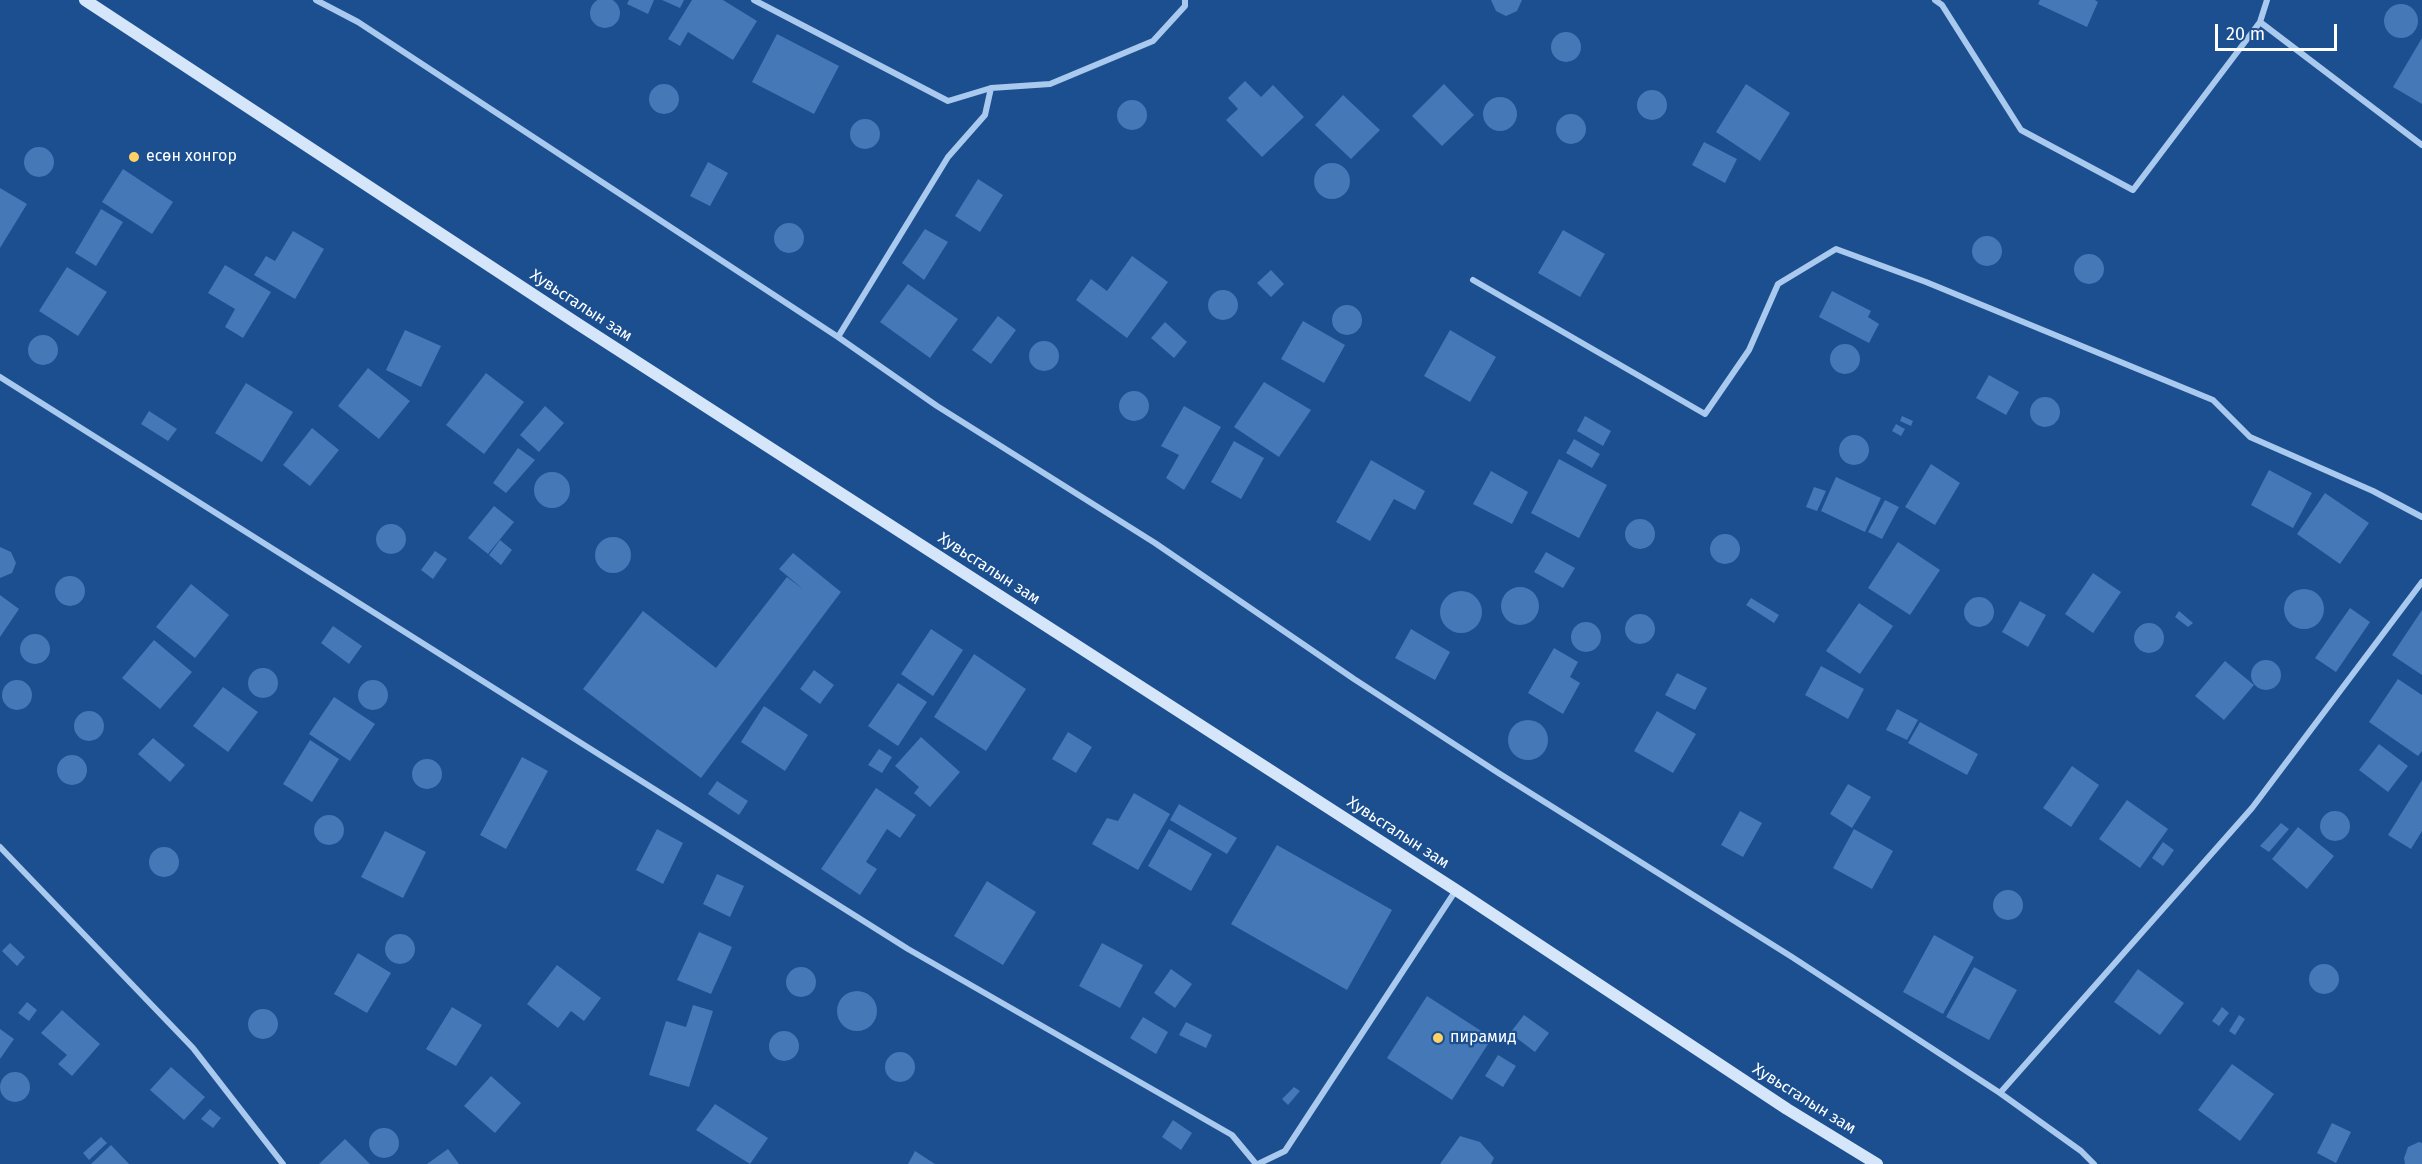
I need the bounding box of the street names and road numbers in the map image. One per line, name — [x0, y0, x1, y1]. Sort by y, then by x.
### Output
street label: Хувьсгалын зам — [526, 266, 636, 346]
street label: Хувьсгалын зам — [934, 529, 1044, 609]
street label: Хувьсгалын зам — [1343, 793, 1453, 873]
street label: Хувьсгалын зам — [1749, 1060, 1859, 1138]

